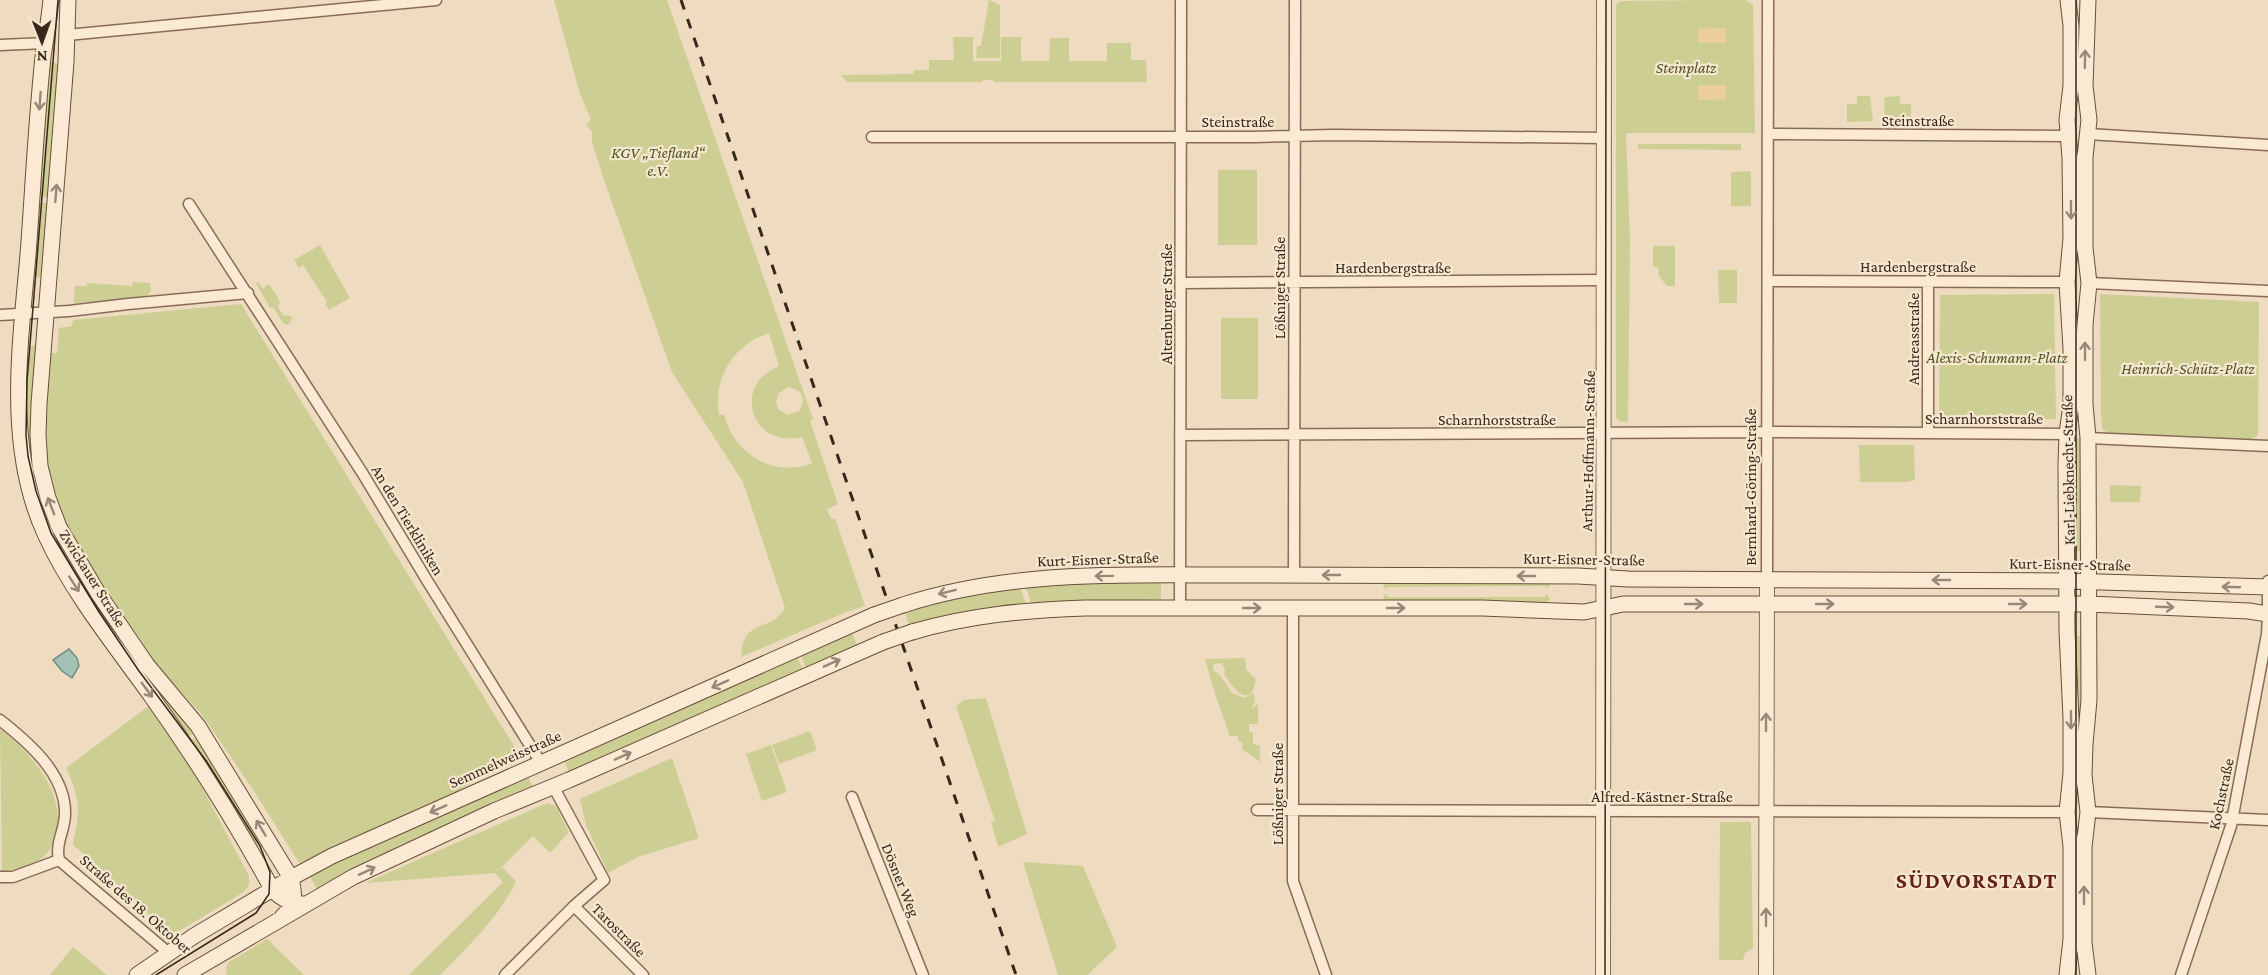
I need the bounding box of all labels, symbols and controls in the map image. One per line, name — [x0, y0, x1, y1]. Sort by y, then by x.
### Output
north arrow — [12, 12, 72, 72]
text: N — [37, 48, 48, 65]
one-way arrow — [2079, 50, 2091, 70]
park label: Steinplatz — [1656, 59, 1717, 77]
one-way arrow — [34, 91, 45, 111]
street label: Steinstraße — [1882, 112, 1954, 129]
street label: Steinstraße — [1202, 113, 1274, 130]
park label: KGV „Tiefland“ e.V. — [611, 144, 706, 179]
one-way arrow — [51, 183, 62, 203]
one-way arrow — [2065, 199, 2077, 219]
street label: Lößniger Straße — [1271, 237, 1289, 339]
street label: Altenburger Straße — [1158, 243, 1176, 365]
street label: Hardenbergstraße — [1860, 258, 1976, 276]
street label: Hardenbergstraße — [1335, 259, 1451, 277]
street label: Andreasstraße — [1905, 293, 1922, 385]
one-way arrow — [2079, 341, 2091, 361]
park label: Alexis-Schumann-Platz — [1925, 349, 2068, 366]
park label: Heinrich-Schütz-Platz — [2121, 360, 2256, 377]
street label: Arthur-Hoffmann-Straße — [1578, 370, 1598, 532]
street label: Karl-Liebknecht-Straße — [2058, 395, 2078, 545]
street label: Bernhard-Göring-Straße — [1742, 408, 1760, 566]
street label: Scharnhorststraße — [1925, 410, 2043, 427]
street label: Scharnhorststraße — [1438, 411, 1556, 428]
street label: An den Tierkliniken — [368, 462, 448, 578]
one-way arrow — [45, 497, 56, 516]
street label: Zwickauer Straße — [56, 526, 130, 630]
street label: Kurt-Eisner-Straße — [1037, 548, 1159, 570]
street label: Kurt-Eisner-Straße — [1523, 549, 1645, 569]
street label: Kurt-Eisner-Straße — [2009, 554, 2131, 574]
one-way arrow — [1094, 570, 1114, 581]
one-way arrow — [1321, 570, 1341, 581]
one-way arrow — [1516, 570, 1536, 582]
one-way arrow — [1931, 574, 1951, 586]
one-way arrow — [68, 575, 80, 592]
one-way arrow — [2222, 581, 2242, 592]
one-way arrow — [938, 587, 957, 599]
one-way arrow — [1683, 598, 1703, 610]
one-way arrow — [1815, 598, 1835, 610]
one-way arrow — [2008, 598, 2028, 610]
one-way arrow — [1241, 602, 1261, 614]
one-way arrow — [1385, 602, 1405, 614]
one-way arrow — [2155, 602, 2175, 613]
one-way arrow — [822, 657, 840, 668]
one-way arrow — [711, 678, 729, 690]
one-way arrow — [140, 682, 153, 698]
one-way arrow — [2065, 709, 2077, 729]
one-way arrow — [1760, 712, 1772, 732]
street label: Semmelweisstraße — [446, 727, 564, 791]
street label: Lößniger Straße — [1269, 743, 1287, 845]
one-way arrow — [613, 750, 631, 761]
street label: Kochstraße — [2205, 757, 2237, 831]
street label: Alfred-Kästner-Straße — [1591, 788, 1733, 805]
one-way arrow — [429, 804, 447, 815]
one-way arrow — [255, 820, 267, 837]
street label: Dösner Weg — [878, 841, 924, 920]
street label: Straße des 18. Oktober — [77, 851, 195, 957]
one-way arrow — [357, 864, 375, 876]
district label: SÜDVORSTADT — [1896, 868, 2058, 893]
one-way arrow — [2078, 886, 2090, 906]
street label: Tarostraße — [589, 900, 649, 960]
one-way arrow — [1760, 907, 1772, 927]

